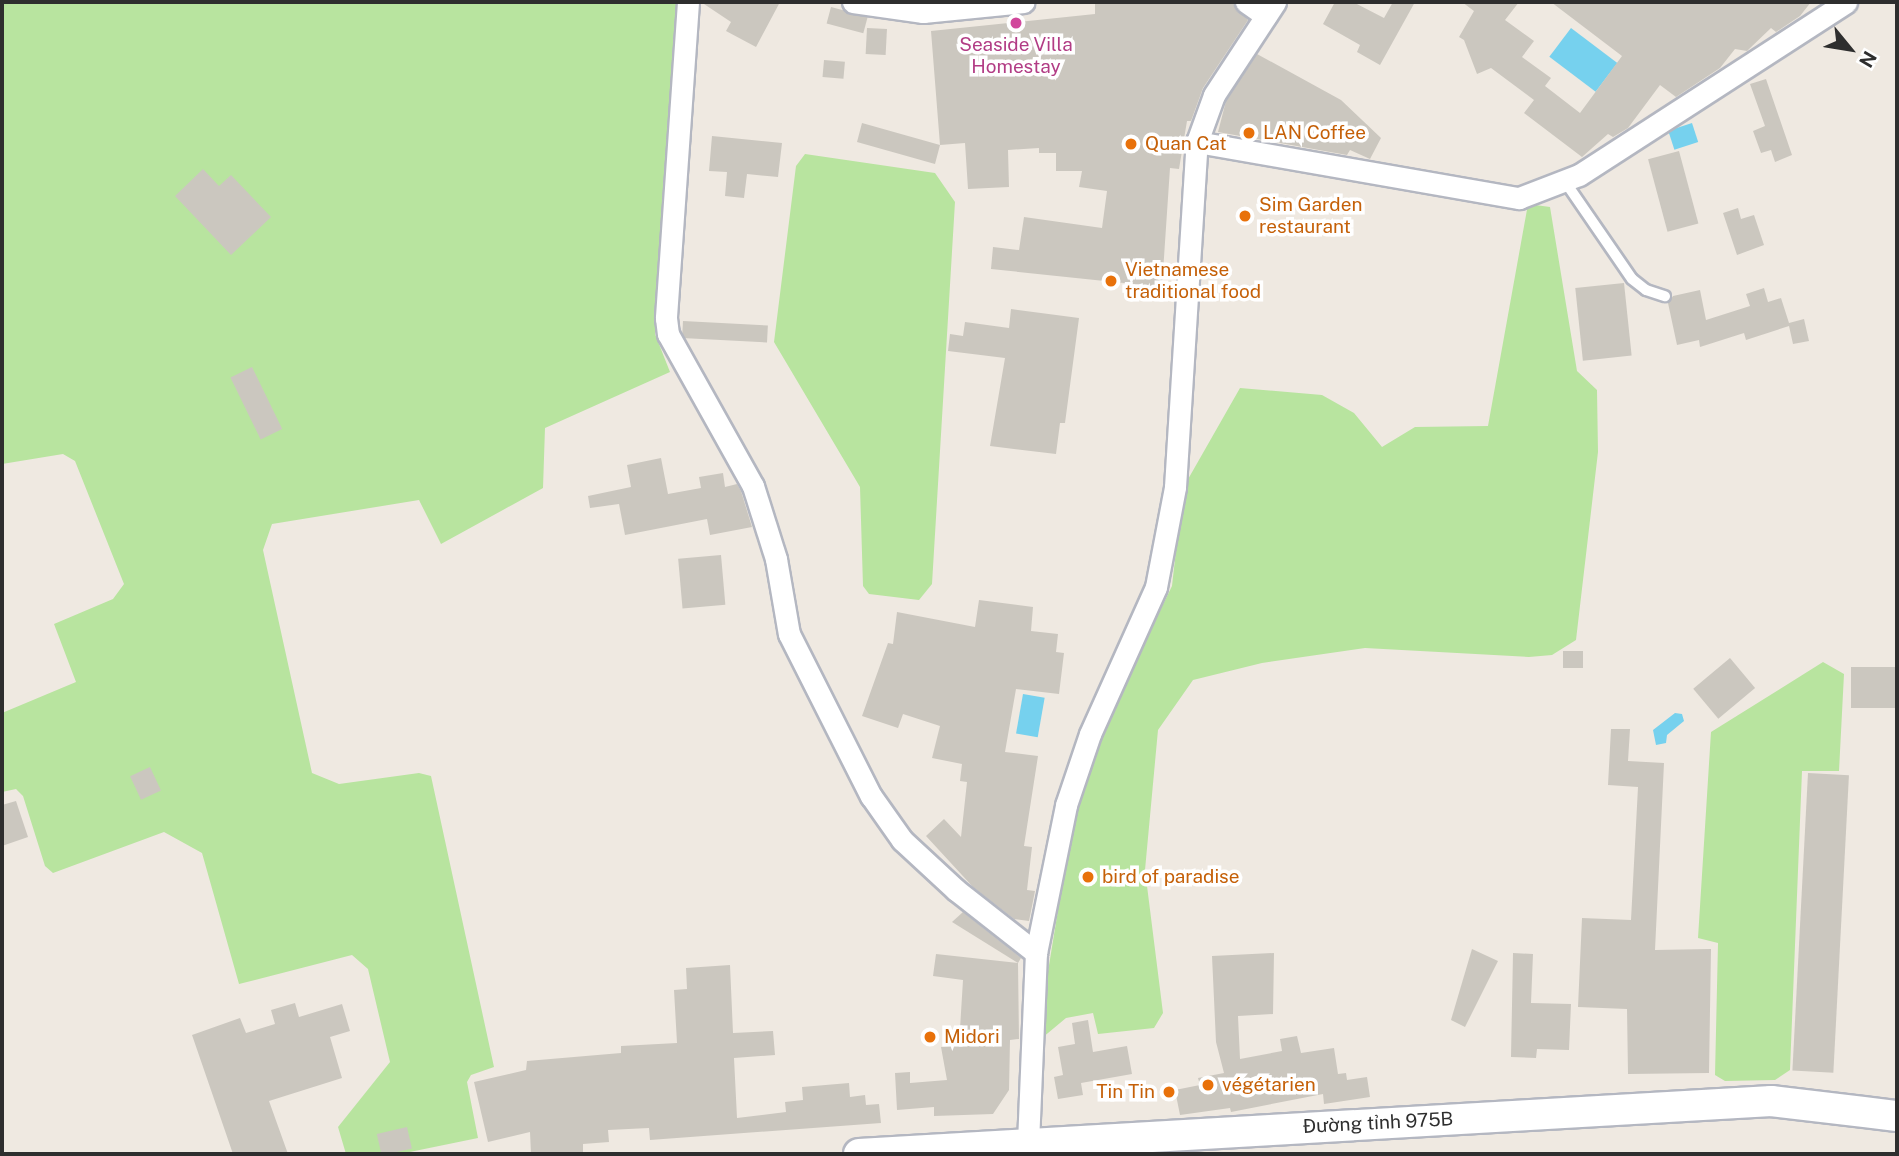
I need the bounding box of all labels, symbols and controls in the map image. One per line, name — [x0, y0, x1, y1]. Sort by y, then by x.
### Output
north arrow — [1815, 14, 1885, 84]
marker: Seaside Villa Homestay — [1008, 15, 1024, 31]
place label: Seaside Villa Homestay — [959, 34, 1073, 78]
text: N — [1855, 48, 1881, 71]
place label: LAN Coffee — [1263, 122, 1366, 144]
marker: LAN Coffee — [1241, 125, 1257, 141]
place label: Quan Cat — [1145, 133, 1227, 155]
marker: Quan Cat — [1123, 136, 1139, 152]
place label: Sim Garden restaurant — [1259, 194, 1362, 238]
marker: Sim Garden restaurant — [1237, 208, 1253, 224]
place label: Vietnamese traditional food — [1125, 259, 1261, 303]
marker: Vietnamese traditional food — [1103, 273, 1119, 289]
place label: bird of paradise — [1102, 866, 1240, 888]
marker: bird of paradise — [1080, 869, 1096, 885]
place label: Midori — [944, 1026, 1000, 1048]
marker: Midori — [922, 1029, 938, 1045]
place label: végétarien — [1222, 1074, 1316, 1096]
marker: végétarien — [1200, 1077, 1216, 1093]
place label: Tin Tin — [1096, 1081, 1155, 1103]
marker: Tin Tin — [1161, 1084, 1177, 1100]
street label: Đường tỉnh 975B — [1302, 1108, 1454, 1138]

